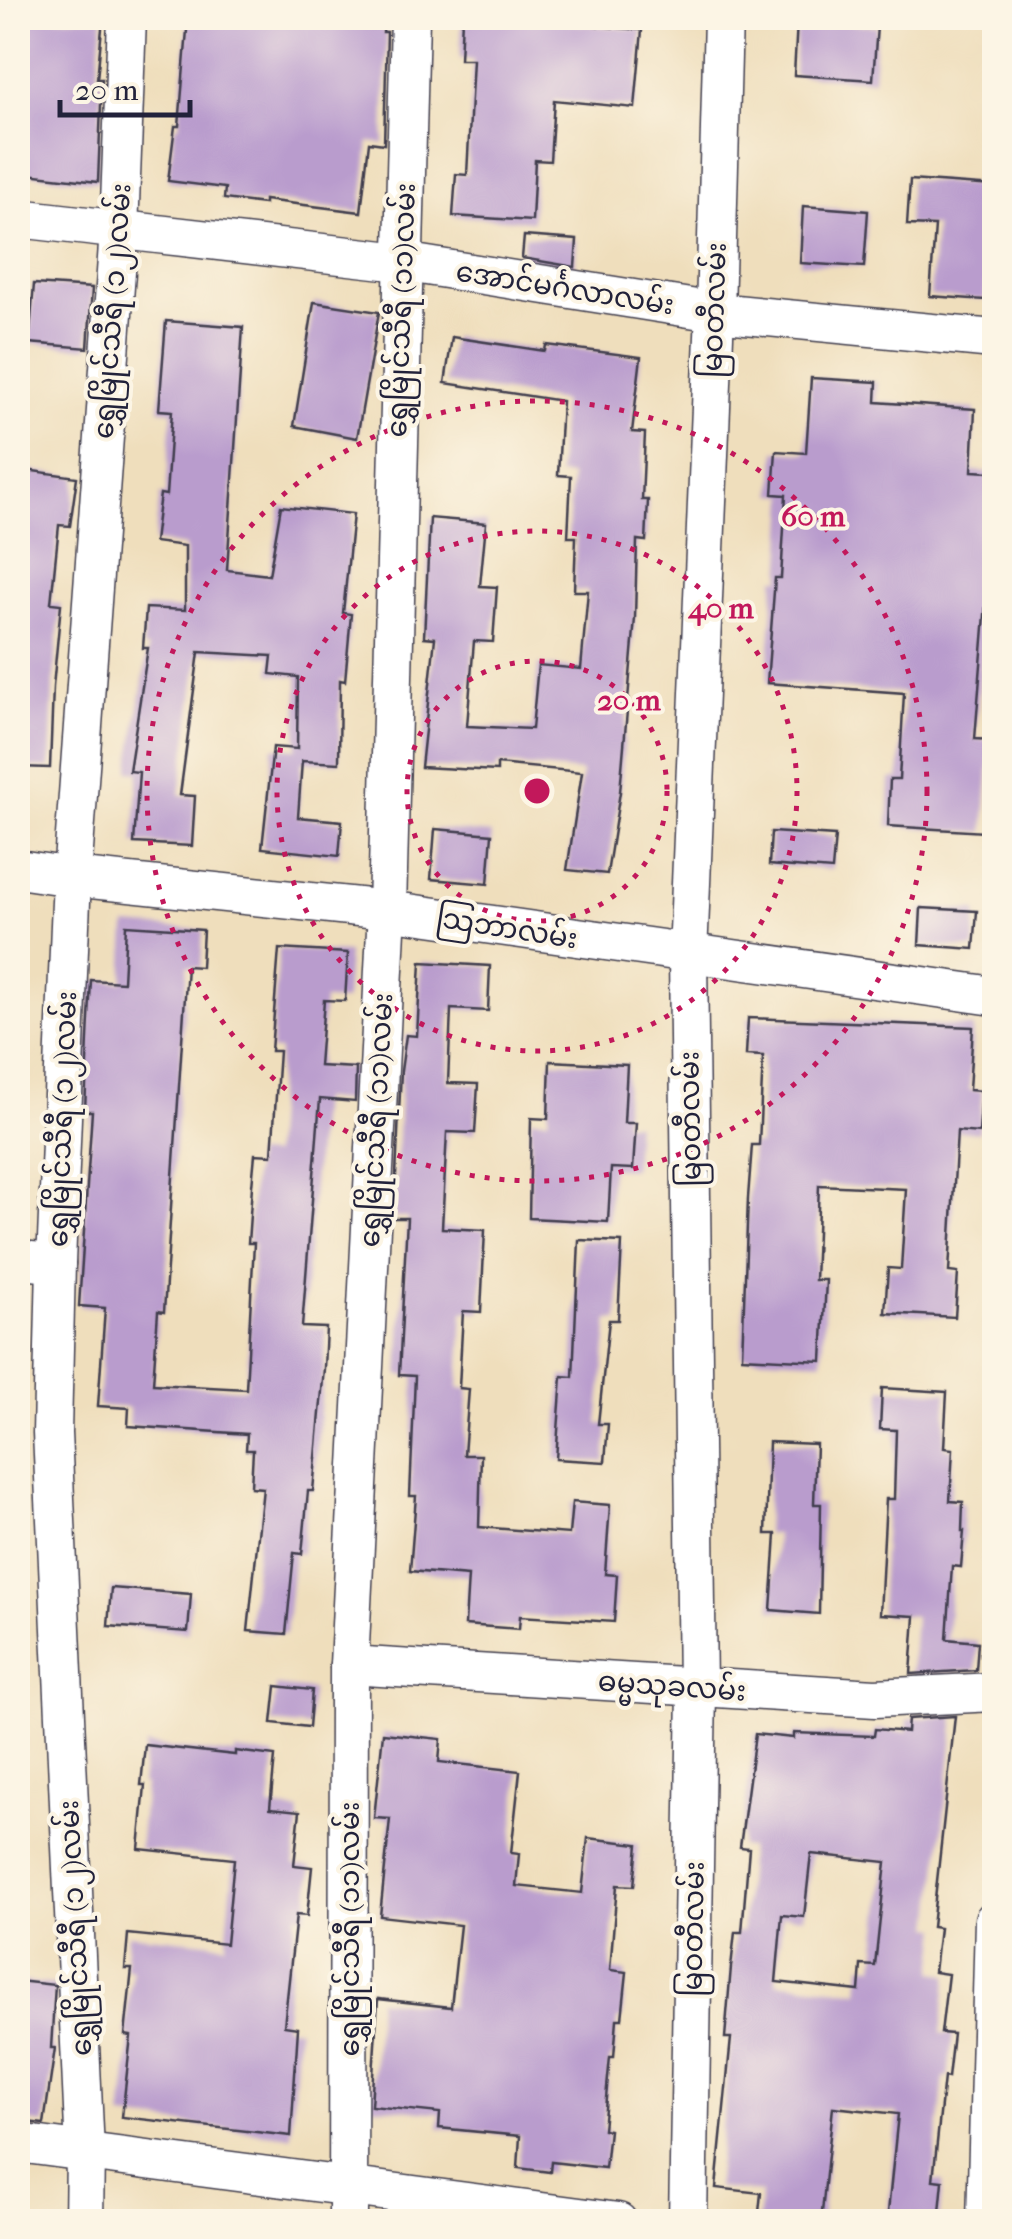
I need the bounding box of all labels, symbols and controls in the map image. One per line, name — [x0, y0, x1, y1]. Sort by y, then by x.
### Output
scale bar — [60, 55, 190, 117]
text: 20 m — [75, 73, 138, 108]
street label: ရွှေမြိုင်သီရီ (၁၂)လမ်း — [85, 182, 143, 440]
street label: ရွှေမြိုင်သီရီ (၁၁)လမ်း — [378, 182, 428, 438]
street label: မြဝတီလမ်း — [693, 241, 739, 379]
street label: အောင်မင်္ဂလာလမ်း — [454, 253, 677, 322]
text: 60 m — [781, 499, 846, 534]
text: 40 m — [687, 591, 755, 627]
text: 20 m — [597, 683, 662, 718]
centre of rings — [519, 773, 555, 809]
street label: သြဘာလမ်း — [433, 899, 580, 961]
street label: ရွှေမြိုင်သီရီ (၁၂)လမ်း — [39, 990, 89, 1248]
street label: ရွှေမြိုင်သီရီ (၁၁)လမ်း — [351, 992, 405, 1248]
street label: မြဝတီလမ်း — [670, 1051, 714, 1187]
street label: ဓမ္မသုခလမ်း — [596, 1662, 747, 1714]
street label: ရွှေမြိုင်သီရီ (၁၂)လမ်း — [50, 1799, 104, 2057]
street label: ရွှေမြိုင်သီရီ (၁၁)လမ်း — [331, 1802, 372, 2056]
street label: မြဝတီလမ်း — [673, 1861, 717, 1997]

